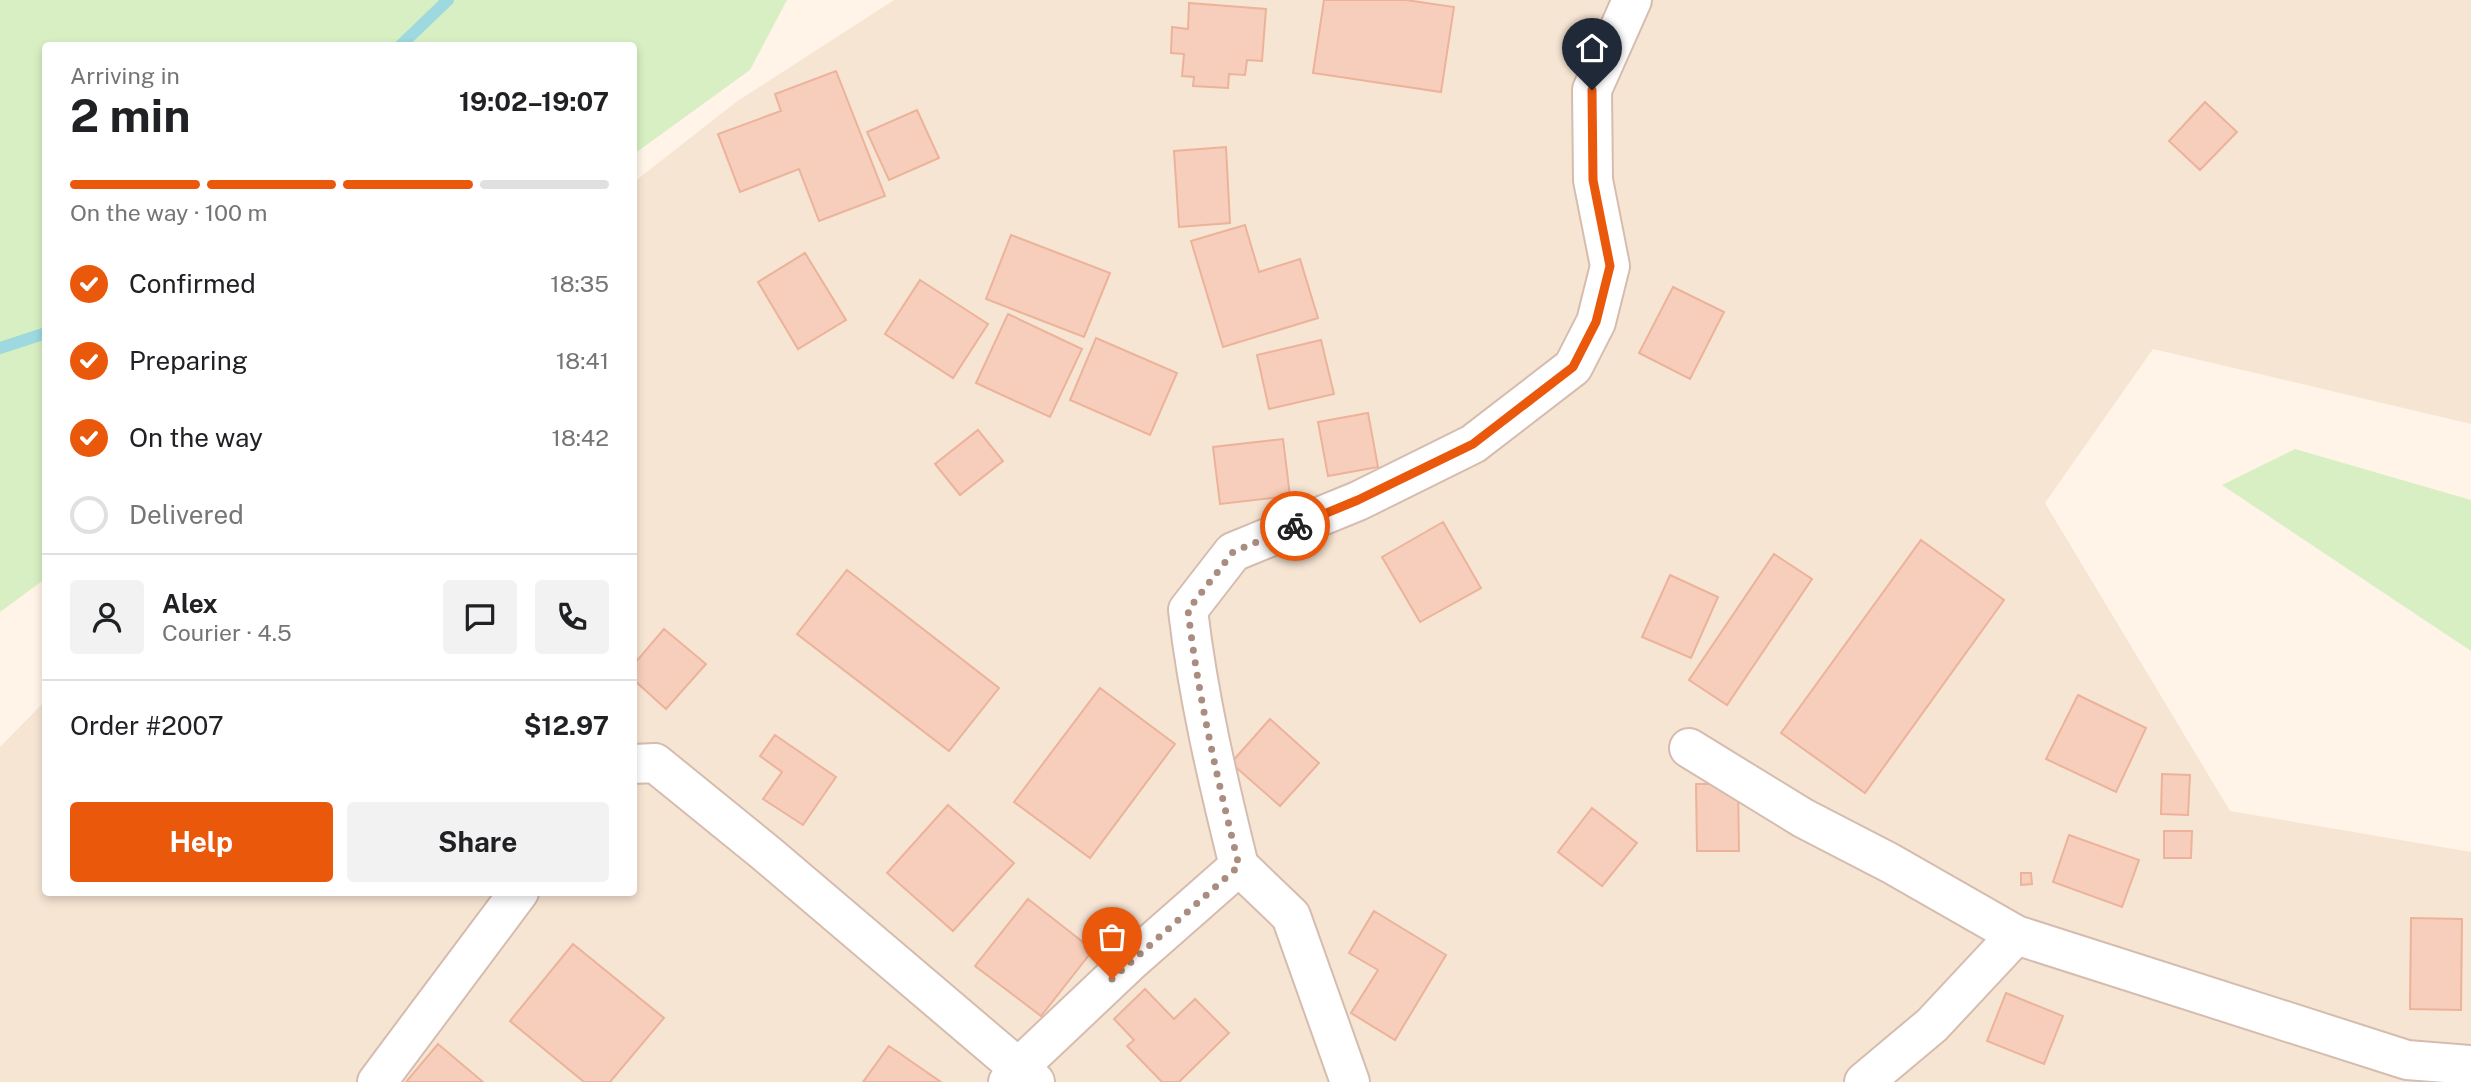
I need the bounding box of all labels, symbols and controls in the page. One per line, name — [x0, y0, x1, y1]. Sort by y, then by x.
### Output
pin — [1562, 18, 1622, 90]
icon: home — [1573, 29, 1611, 67]
text: Arriving in — [70, 62, 180, 89]
text: 19:02–19:07 — [459, 86, 609, 117]
text: 2 min — [70, 88, 190, 142]
text: On the way · 100 m — [70, 199, 267, 226]
icon: check — [70, 265, 108, 303]
text: Confirmed — [129, 268, 256, 299]
text: 18:35 — [550, 270, 609, 297]
icon: check — [70, 342, 108, 380]
text: Preparing — [129, 345, 248, 376]
text: 18:41 — [556, 347, 609, 374]
icon: check — [70, 419, 108, 457]
text: On the way — [129, 422, 263, 453]
text: 18:42 — [552, 424, 609, 451]
courier — [1260, 491, 1330, 561]
text: Delivered — [129, 499, 244, 530]
icon: bike — [1276, 507, 1314, 545]
button: person — [70, 580, 144, 654]
button: chat — [443, 580, 517, 654]
button: phone — [535, 580, 609, 654]
text: Alex — [162, 588, 218, 619]
text: Courier · 4.5 — [162, 619, 292, 646]
text: Order #2007 — [70, 710, 224, 741]
text: $12.97 — [524, 710, 609, 741]
button: Help — [70, 802, 333, 882]
button: Share — [347, 802, 609, 882]
pin — [1082, 907, 1142, 979]
icon: bag — [1093, 918, 1131, 956]

